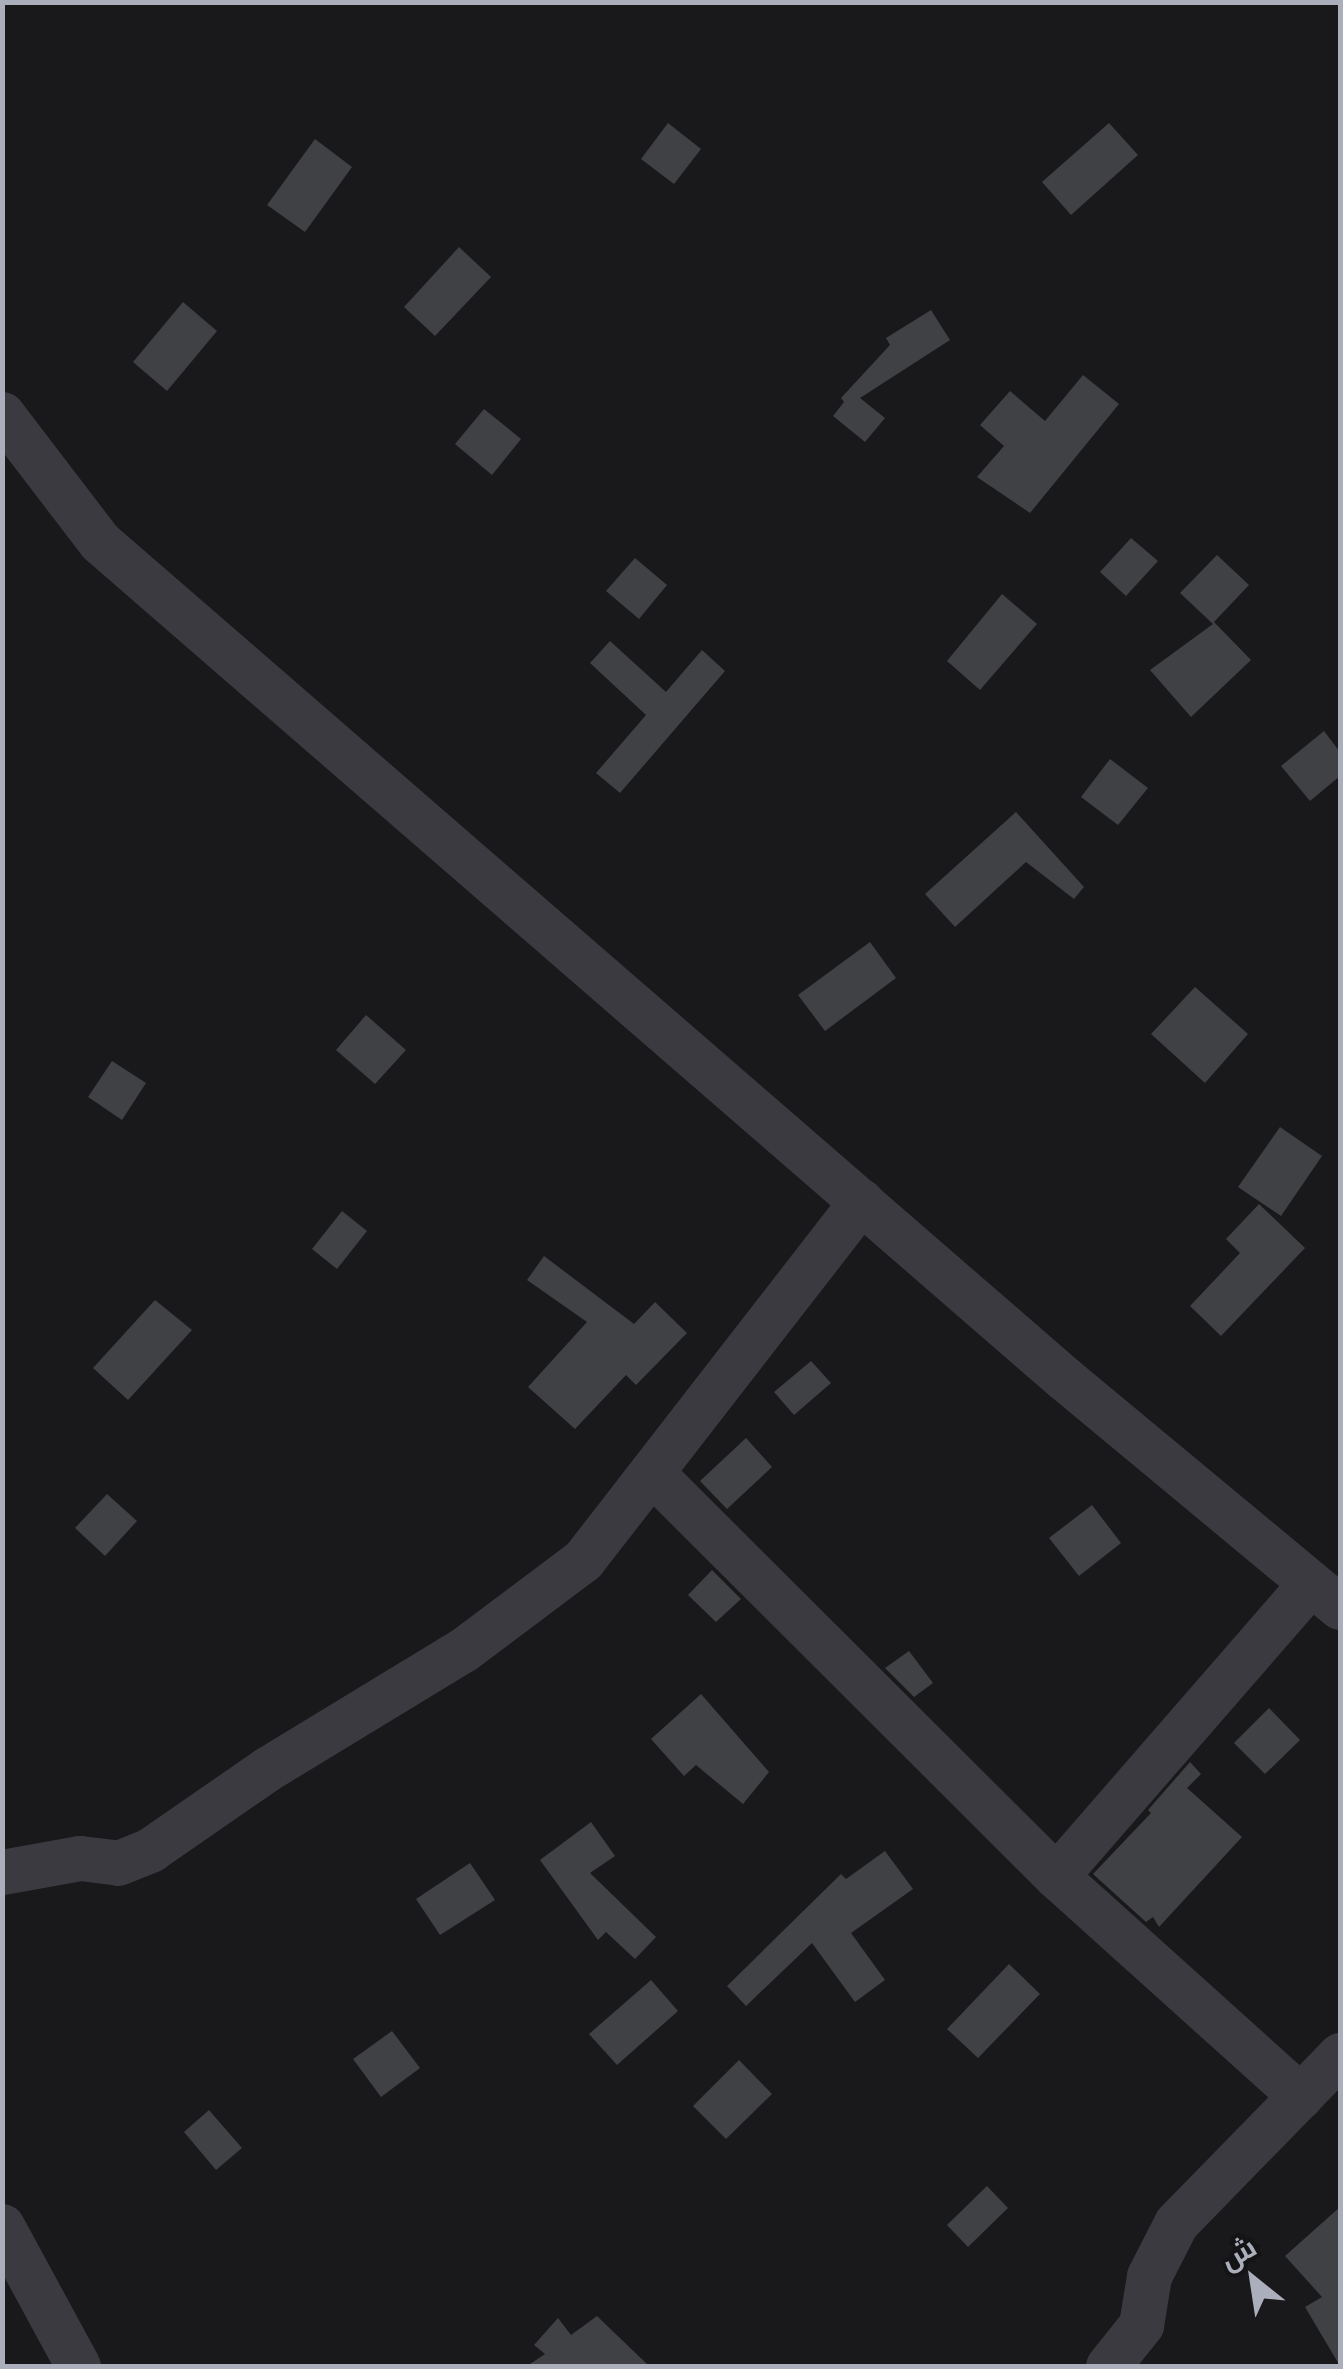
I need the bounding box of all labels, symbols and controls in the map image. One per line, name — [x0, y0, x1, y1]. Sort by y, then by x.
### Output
north arrow — [1203, 2229, 1303, 2329]
text: ش — [1214, 2229, 1262, 2277]

